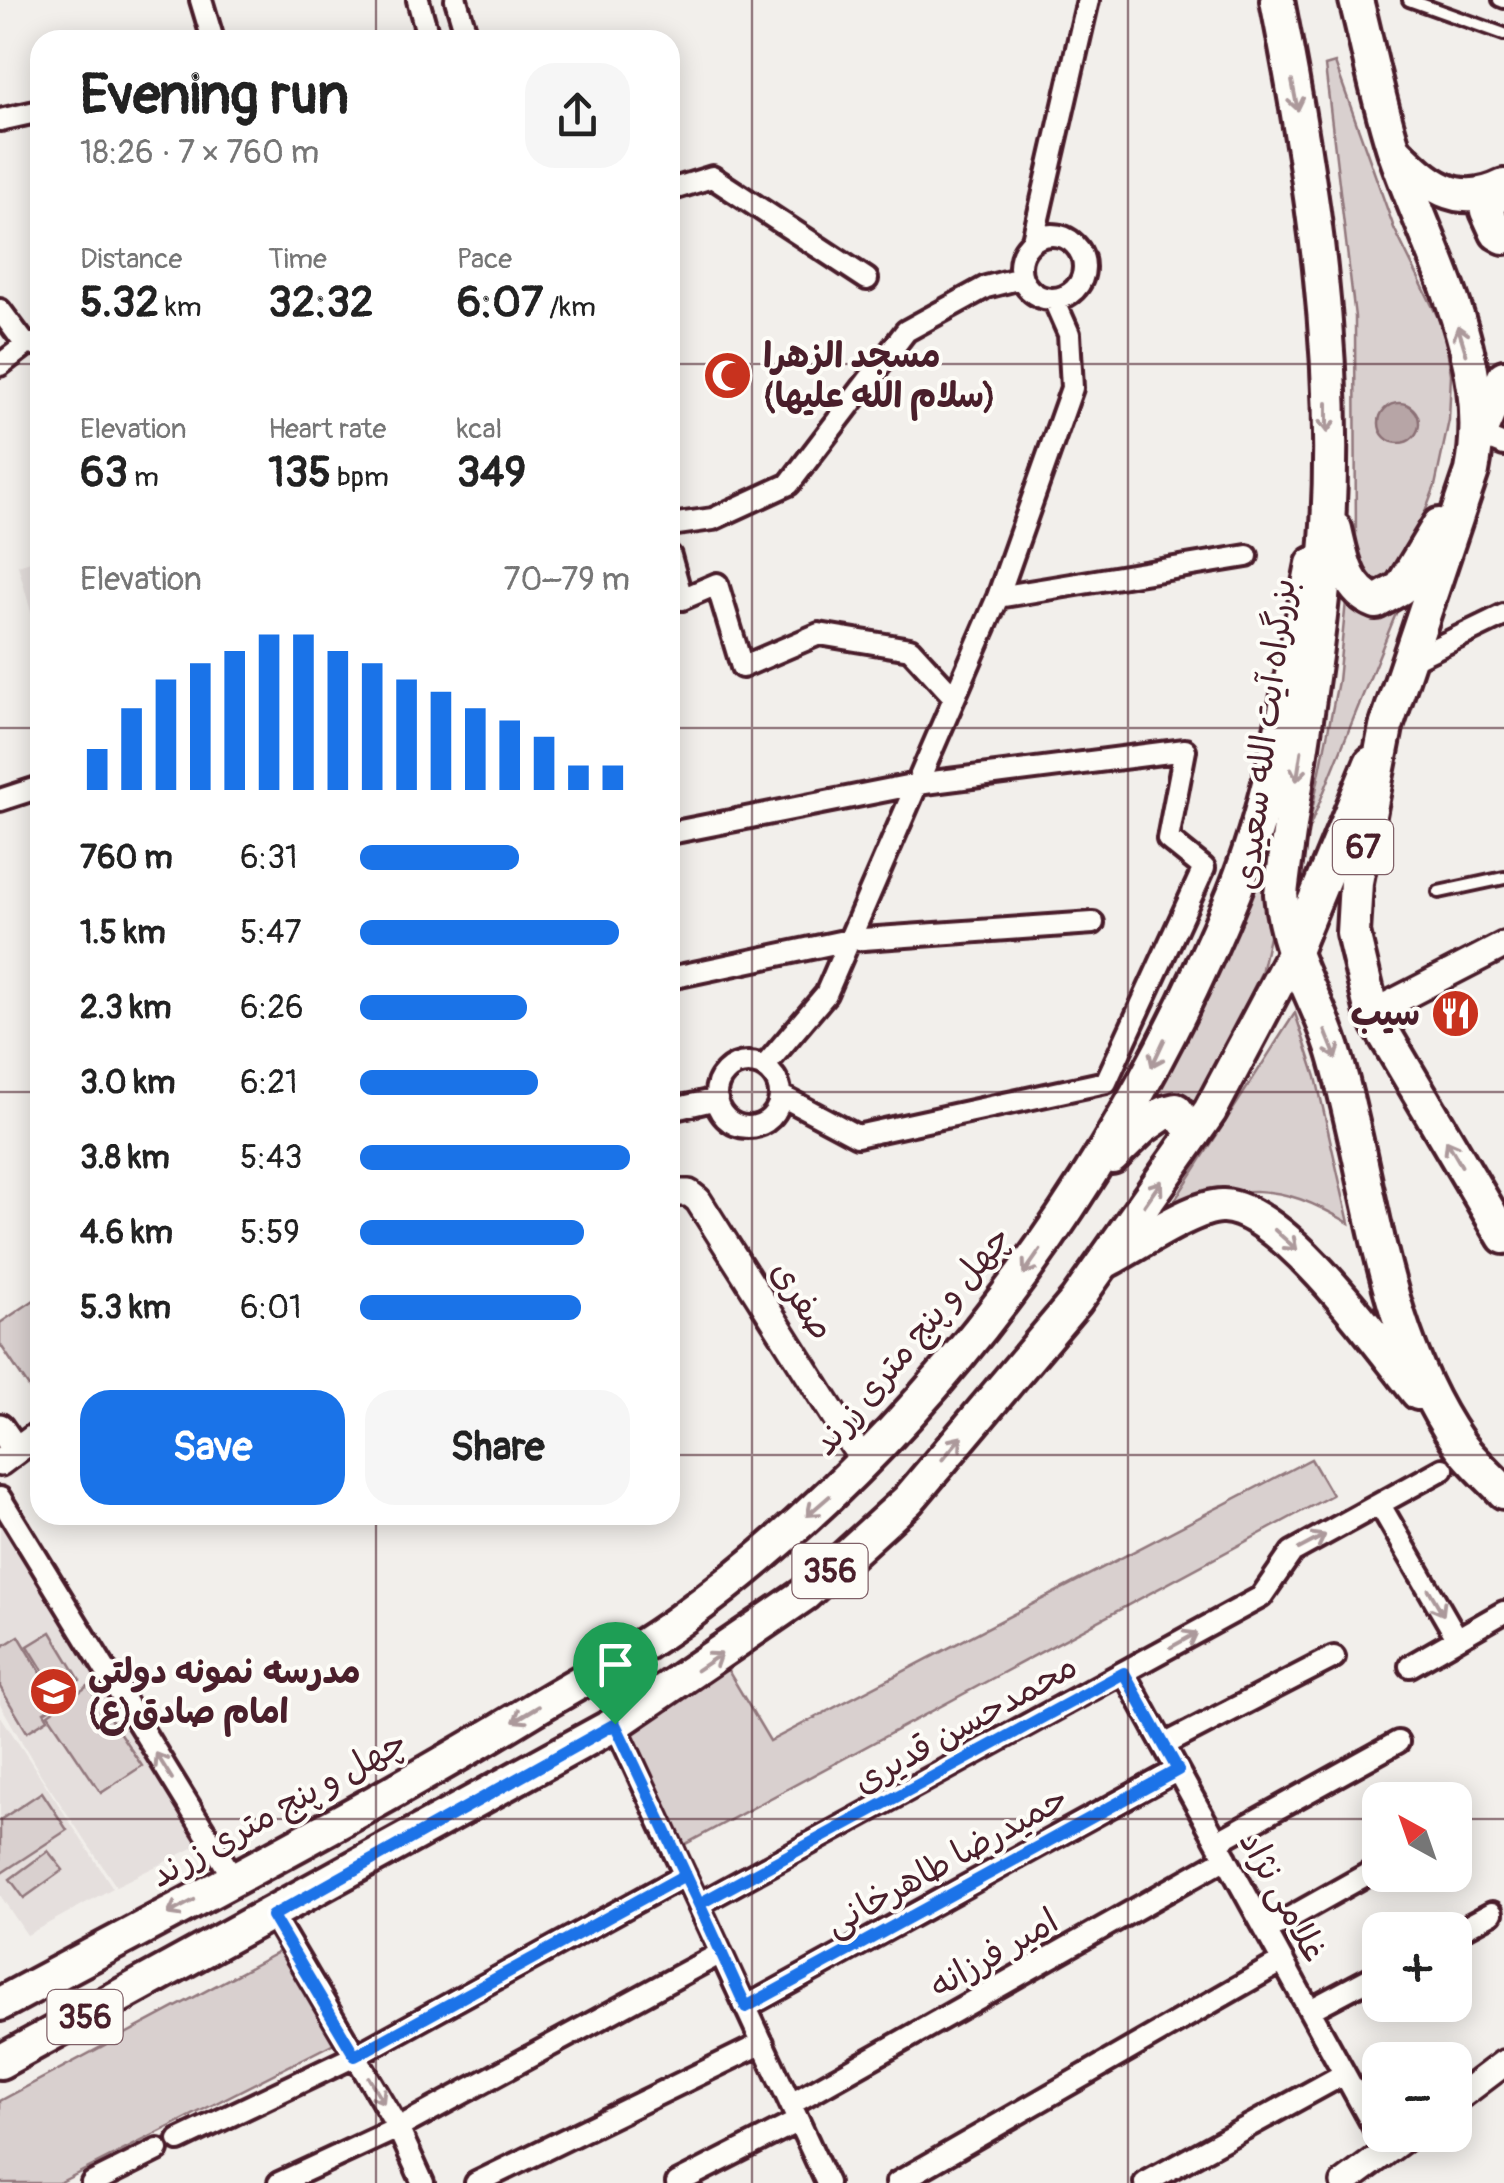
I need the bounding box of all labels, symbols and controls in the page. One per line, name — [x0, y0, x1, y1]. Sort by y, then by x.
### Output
text: Evening run — [80, 61, 349, 130]
button: share — [525, 63, 630, 168]
one-way arrow — [1287, 79, 1306, 111]
text: 18:26 · 7 × 760 m — [80, 133, 319, 173]
text: Distance — [80, 242, 182, 277]
text: Time — [268, 242, 327, 277]
text: Pace — [457, 242, 512, 277]
text: 5.32 — [80, 277, 159, 329]
text: 32:32 — [268, 277, 373, 329]
text: 6:07 — [457, 277, 543, 329]
text: km — [159, 290, 202, 325]
text: /km — [543, 290, 596, 325]
one-way arrow — [1452, 324, 1470, 356]
place label: مسجد الزهرا (سلام الله علیها) — [763, 334, 996, 421]
mosque icon: مسجد الزهرا (سلام الله علیها) — [702, 349, 754, 401]
one-way arrow — [1318, 402, 1336, 434]
text: Elevation — [80, 412, 187, 447]
text: Heart rate — [268, 412, 386, 447]
text: kcal — [457, 412, 502, 447]
text: 63 — [80, 447, 128, 499]
text: 135 — [268, 447, 331, 499]
text: 349 — [457, 447, 526, 499]
text: m — [128, 460, 159, 495]
text: bpm — [331, 460, 389, 495]
text: Elevation — [80, 560, 202, 600]
text: 70–79 m — [504, 560, 630, 600]
street label: بزرگراه آیت الله سعیدی — [1224, 576, 1306, 892]
one-way arrow — [1289, 750, 1308, 782]
road number: 67 — [1333, 820, 1393, 874]
text: 760 m — [80, 838, 173, 878]
text: 6:31 — [240, 838, 298, 878]
text: 1.5 km — [80, 913, 166, 953]
text: 5:47 — [240, 913, 301, 953]
restaurant icon: سیب — [1429, 987, 1481, 1039]
text: 2.3 km — [80, 988, 171, 1028]
text: 6:26 — [240, 988, 304, 1028]
place label: سیب — [1350, 992, 1420, 1036]
one-way arrow — [1323, 1029, 1341, 1060]
one-way arrow — [1148, 1037, 1167, 1067]
text: 3.0 km — [80, 1063, 175, 1103]
text: 6:21 — [240, 1063, 298, 1103]
text: 3.8 km — [80, 1138, 170, 1178]
text: 5:43 — [240, 1138, 302, 1178]
one-way arrow — [1444, 1139, 1464, 1169]
one-way arrow — [1142, 1180, 1163, 1208]
text: 4.6 km — [80, 1213, 173, 1253]
text: 5:59 — [240, 1213, 300, 1253]
street label: چهل و پنج متری زرند — [803, 1217, 1022, 1465]
one-way arrow — [1273, 1228, 1298, 1251]
one-way arrow — [1022, 1248, 1043, 1275]
street label: صفری — [761, 1252, 844, 1349]
text: 5.3 km — [80, 1288, 171, 1328]
text: 6:01 — [240, 1288, 302, 1328]
button: Save — [80, 1390, 345, 1505]
button: Share — [365, 1390, 630, 1505]
one-way arrow — [941, 1436, 963, 1462]
one-way arrow — [806, 1494, 831, 1517]
one-way arrow — [1296, 1531, 1326, 1551]
road number: 356 — [792, 1544, 868, 1598]
one-way arrow — [1426, 1587, 1446, 1616]
pin — [573, 1622, 658, 1725]
one-way arrow — [1169, 1629, 1198, 1649]
icon: arrive — [588, 1637, 643, 1692]
street label: محمدحسن قدیری — [846, 1644, 1085, 1804]
place label: مدرسه نمونه دولتی امام صادق(ع) — [88, 1650, 361, 1737]
one-way arrow — [695, 1652, 723, 1673]
school or university icon: مدرسه نمونه دولتی امام صادق(ع) — [27, 1665, 79, 1717]
one-way arrow — [512, 1704, 541, 1725]
street label: چهل و پنج متری زرند — [142, 1720, 415, 1899]
one-way arrow — [154, 1752, 174, 1781]
street label: حمیدرضا طاهرخانی — [817, 1776, 1076, 1946]
north arrow — [1362, 1782, 1472, 1892]
map controls — [1362, 1782, 1472, 2152]
street label: غلامی نژاد — [1229, 1823, 1337, 1970]
one-way arrow — [166, 1898, 196, 1917]
street label: امیر فرزانه — [921, 1899, 1066, 2008]
button: + — [1362, 1912, 1472, 2022]
road number: 356 — [48, 1990, 122, 2044]
button: − — [1362, 2042, 1472, 2152]
one-way arrow — [366, 2075, 386, 2104]

